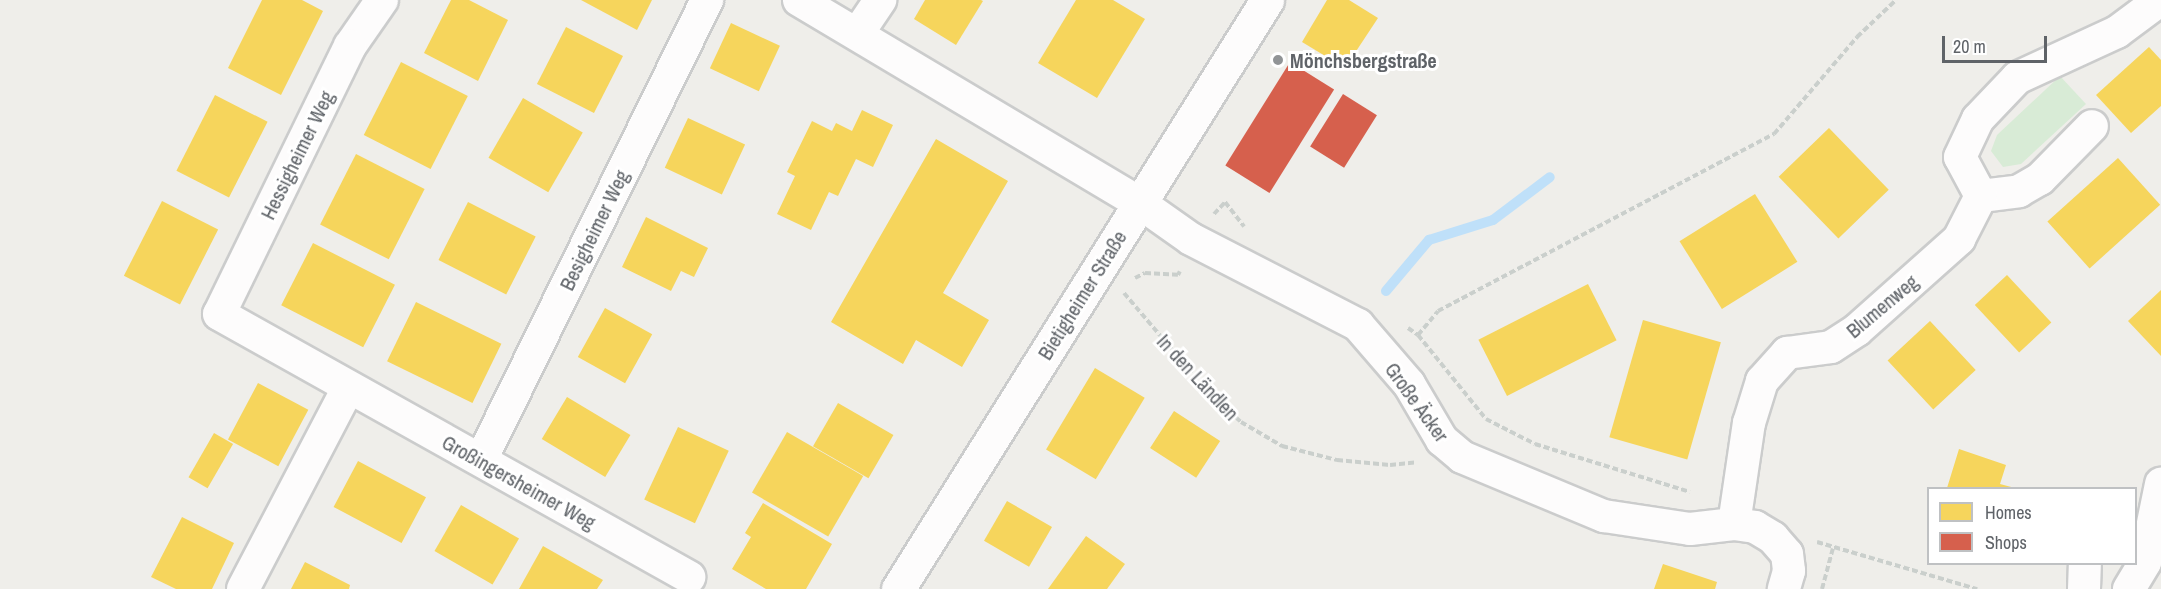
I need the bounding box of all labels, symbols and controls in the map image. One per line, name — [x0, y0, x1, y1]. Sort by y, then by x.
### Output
scale bar — [1945, 24, 2050, 62]
text: 20 m — [1953, 34, 1986, 59]
place label: Mönchsbergstraße — [1290, 48, 1437, 72]
marker: Mönchsbergstraße — [1271, 53, 1285, 67]
street label: Hessigheimer Weg — [256, 87, 338, 223]
street label: Besigheimer Weg — [555, 166, 633, 294]
street label: Bietigheimer Straße — [1033, 226, 1131, 364]
street label: Blumenweg — [1841, 269, 1923, 343]
street label: In den Ländlen — [1152, 329, 1244, 425]
street label: Große Äcker — [1380, 357, 1454, 447]
street label: Großingersheimer Weg — [438, 430, 600, 534]
legend — [1927, 487, 2137, 565]
text: Homes — [1985, 500, 2032, 525]
text: Shops — [1985, 530, 2027, 555]

